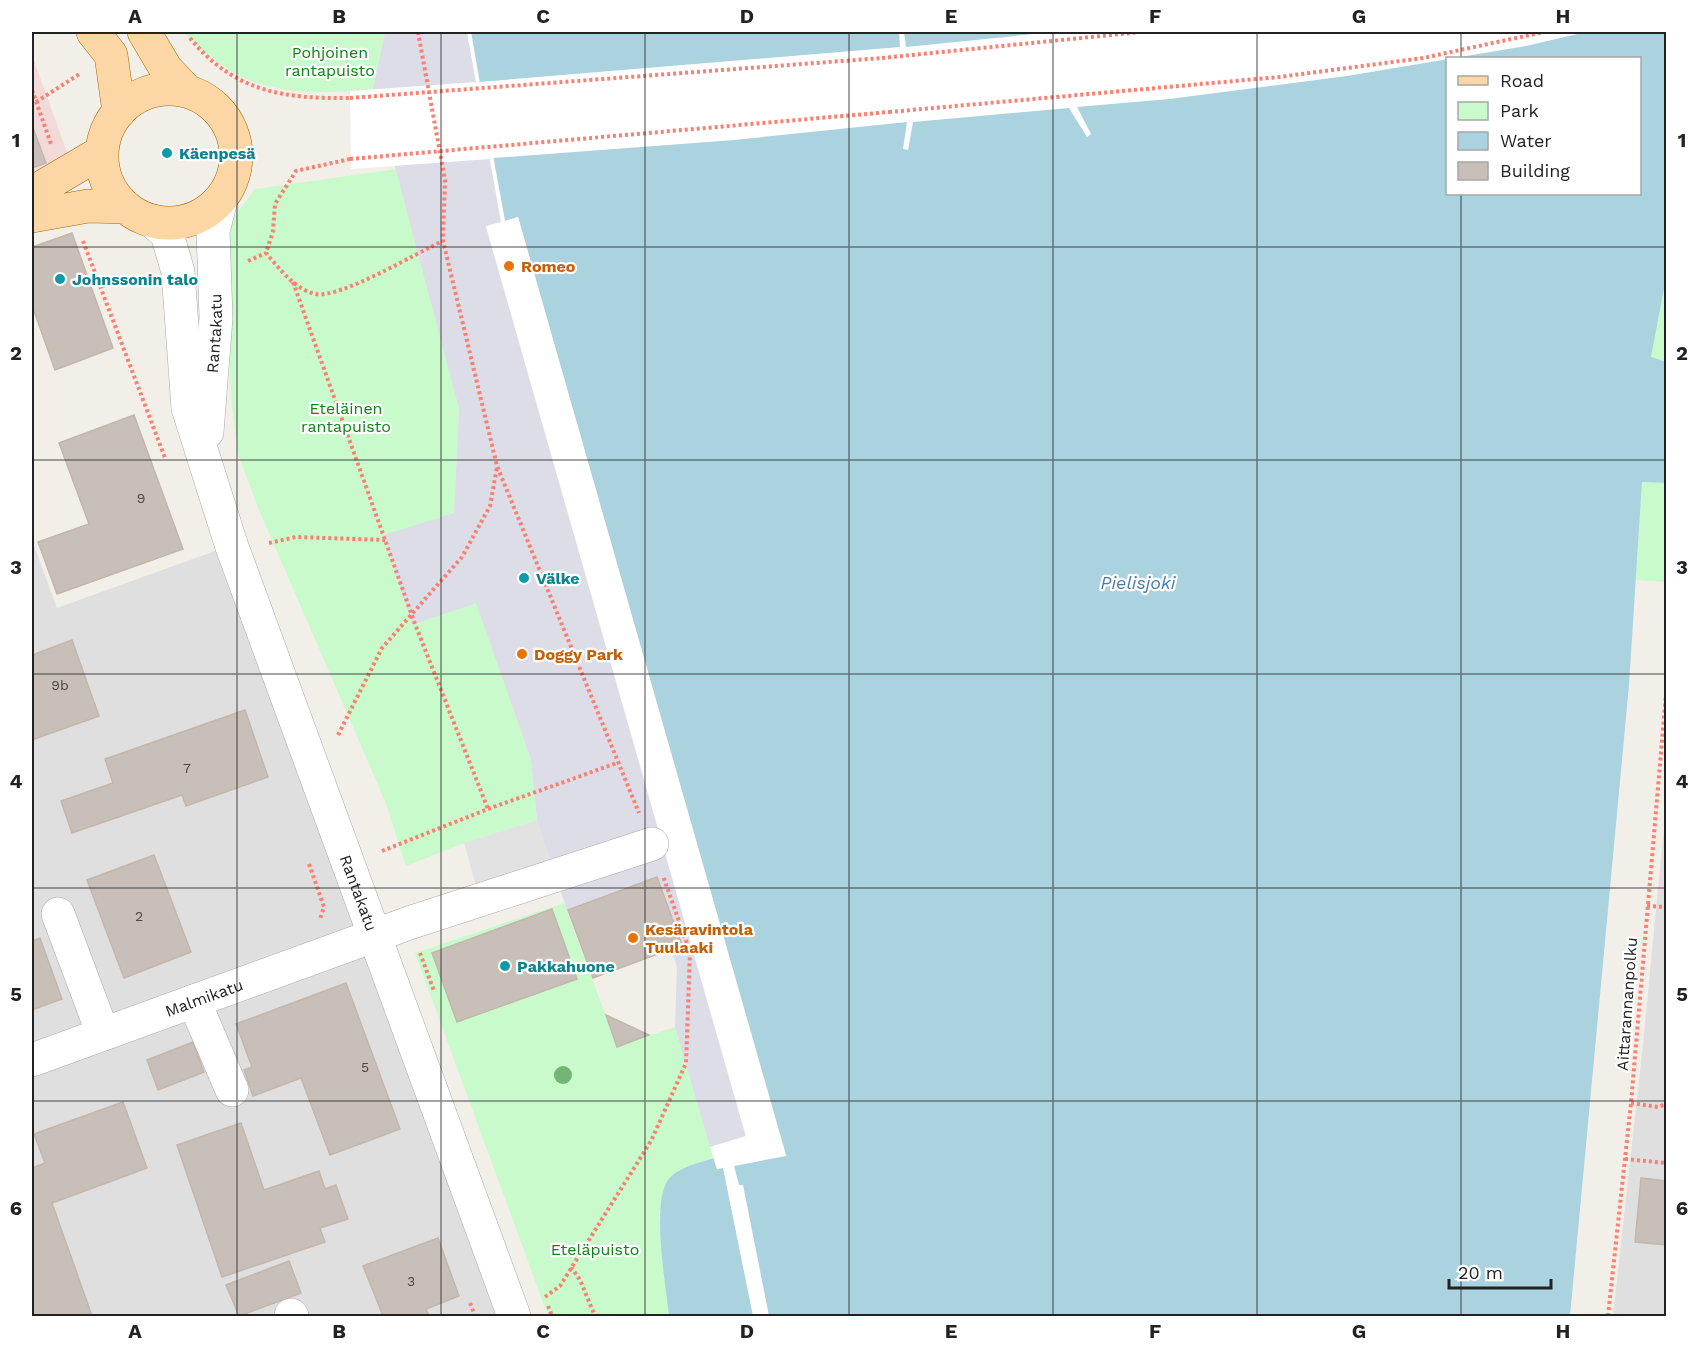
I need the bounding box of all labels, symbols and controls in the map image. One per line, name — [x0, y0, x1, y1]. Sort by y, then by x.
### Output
text: A — [128, 4, 142, 28]
text: B — [332, 4, 346, 28]
text: C — [536, 4, 550, 28]
text: D — [740, 4, 754, 28]
text: E — [945, 4, 957, 28]
text: F — [1149, 4, 1161, 28]
text: G — [1352, 4, 1366, 28]
text: H — [1556, 4, 1570, 28]
park label: Pohjoinen rantapuisto — [285, 43, 375, 80]
legend — [1446, 57, 1641, 195]
text: Road — [1500, 70, 1544, 91]
text: Park — [1500, 100, 1539, 121]
text: 1 — [12, 128, 20, 152]
text: 1 — [1678, 128, 1686, 152]
text: Water — [1500, 130, 1552, 151]
place label: Käenpesä — [179, 144, 256, 163]
marker: Käenpesä — [160, 146, 174, 160]
text: Building — [1500, 160, 1570, 181]
place label: Romeo — [521, 257, 576, 276]
marker: Romeo — [502, 259, 516, 273]
place label: Johnssonin talo — [72, 270, 198, 289]
marker: Johnssonin talo — [53, 272, 67, 286]
street label: Rantakatu — [202, 293, 226, 374]
text: 2 — [10, 341, 22, 365]
text: 2 — [1676, 341, 1688, 365]
park label: Eteläinen rantapuisto — [301, 399, 391, 436]
house number: 9 — [137, 490, 145, 506]
text: 3 — [10, 555, 22, 579]
text: 3 — [1676, 555, 1688, 579]
place label: Välke — [536, 569, 580, 588]
marker: Välke — [517, 571, 531, 585]
water label: Pielisjoki — [1100, 572, 1177, 593]
place label: Doggy Park — [534, 645, 623, 664]
marker: Doggy Park — [515, 647, 529, 661]
house number: 9b — [51, 677, 69, 693]
house number: 7 — [183, 760, 191, 776]
text: 4 — [10, 769, 23, 793]
text: 4 — [1676, 769, 1689, 793]
street label: Rantakatu — [336, 852, 382, 933]
house number: 2 — [135, 908, 143, 924]
place label: Kesäravintola Tuulaaki — [645, 920, 754, 957]
marker: Kesäravintola Tuulaaki — [626, 931, 640, 945]
street label: Aittarannanpolku — [1613, 937, 1641, 1071]
place label: Pakkahuone — [517, 957, 615, 976]
marker: Pakkahuone — [498, 959, 512, 973]
street label: Malmikatu — [163, 975, 245, 1020]
text: 5 — [10, 982, 22, 1006]
text: 5 — [1676, 982, 1688, 1006]
house number: 5 — [361, 1059, 369, 1075]
text: 6 — [10, 1196, 22, 1220]
text: 6 — [1676, 1196, 1688, 1220]
park label: Eteläpuisto — [551, 1240, 639, 1259]
scale bar — [1449, 1252, 1551, 1290]
text: 20 m — [1458, 1262, 1503, 1283]
house number: 3 — [407, 1273, 415, 1289]
text: A — [128, 1319, 142, 1343]
text: B — [332, 1319, 346, 1343]
text: C — [536, 1319, 550, 1343]
text: D — [740, 1319, 754, 1343]
text: E — [945, 1319, 957, 1343]
text: F — [1149, 1319, 1161, 1343]
text: G — [1352, 1319, 1366, 1343]
text: H — [1556, 1319, 1570, 1343]

